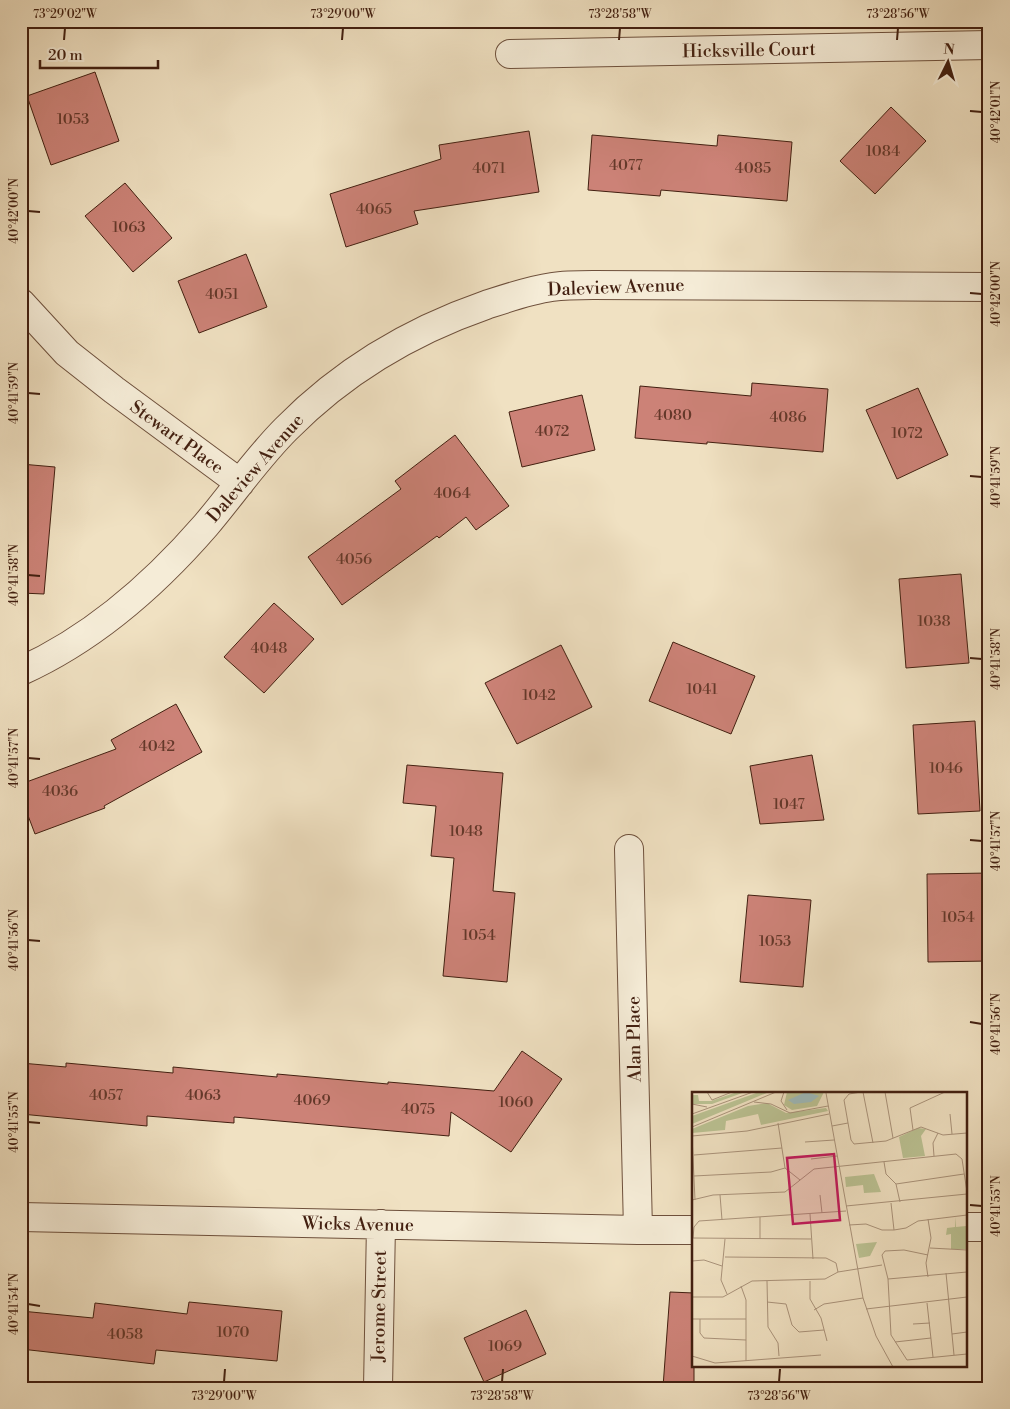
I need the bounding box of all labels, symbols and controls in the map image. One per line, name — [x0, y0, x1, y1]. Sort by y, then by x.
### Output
text: 73°29'02"W — [33, 7, 98, 22]
text: 73°29'00"W — [310, 7, 377, 22]
text: 73°28'58"W — [588, 7, 653, 22]
text: 73°28'56"W — [866, 7, 931, 22]
scale bar — [40, 38, 158, 70]
street label: Hicksville Court — [682, 38, 817, 63]
north arrow — [922, 38, 972, 88]
text: N — [943, 41, 955, 59]
text: 20 m — [48, 46, 83, 65]
text: 40°42'01"N — [989, 81, 1004, 143]
house number: 1053 — [57, 110, 89, 129]
house number: 1084 — [866, 142, 900, 161]
house number: 4077 — [609, 156, 643, 175]
house number: 4071 — [472, 159, 506, 178]
house number: 4085 — [735, 159, 771, 178]
text: 40°42'00"N — [7, 178, 22, 244]
house number: 4065 — [356, 200, 392, 219]
house number: 1063 — [112, 218, 146, 237]
text: 40°42'00"N — [989, 261, 1004, 327]
street label: Daleview Avenue — [547, 274, 685, 301]
house number: 4051 — [205, 285, 239, 304]
text: 40°41'59"N — [7, 362, 22, 424]
street label: Stewart Place — [125, 396, 228, 479]
house number: 4080 — [654, 406, 692, 425]
house number: 4086 — [769, 408, 807, 427]
street label: Daleview Avenue — [202, 409, 309, 528]
house number: 4072 — [535, 422, 569, 441]
house number: 1072 — [891, 424, 923, 443]
text: 40°41'59"N — [989, 446, 1004, 508]
house number: 4064 — [433, 484, 471, 503]
text: 40°41'58"N — [7, 544, 22, 606]
house number: 4056 — [336, 550, 372, 569]
house number: 1038 — [917, 612, 951, 631]
text: 40°41'58"N — [989, 628, 1004, 690]
house number: 4048 — [251, 639, 288, 658]
house number: 1041 — [686, 680, 718, 699]
house number: 1042 — [522, 686, 556, 705]
text: 40°41'57"N — [7, 728, 22, 788]
house number: 4042 — [139, 737, 175, 756]
house number: 1046 — [929, 759, 963, 778]
house number: 4036 — [42, 782, 78, 801]
house number: 1047 — [773, 795, 805, 814]
text: 40°41'57"N — [989, 811, 1004, 871]
house number: 1048 — [449, 822, 483, 841]
house number: 1054 — [941, 908, 975, 927]
text: 40°41'56"N — [7, 909, 22, 971]
house number: 1054 — [462, 926, 496, 945]
house number: 1053 — [759, 932, 791, 951]
text: 40°41'56"N — [989, 993, 1004, 1055]
street label: Alan Place — [622, 996, 647, 1083]
house number: 4057 — [89, 1086, 124, 1105]
house number: 4063 — [185, 1086, 221, 1105]
text: 40°41'55"N — [7, 1091, 22, 1153]
house number: 4069 — [293, 1091, 331, 1110]
inset map — [692, 1092, 968, 1366]
house number: 1060 — [499, 1093, 534, 1112]
house number: 4075 — [401, 1100, 435, 1119]
text: 40°41'55"N — [989, 1175, 1004, 1237]
street label: Wicks Avenue — [301, 1212, 414, 1237]
street label: Jerome Street — [367, 1249, 392, 1363]
text: 40°41'54"N — [7, 1273, 22, 1335]
house number: 1070 — [217, 1323, 249, 1342]
house number: 4058 — [107, 1325, 143, 1344]
house number: 1069 — [488, 1337, 522, 1356]
text: 73°29'00"W — [191, 1389, 258, 1404]
text: 73°28'58"W — [470, 1389, 535, 1404]
text: 73°28'56"W — [747, 1389, 812, 1404]

